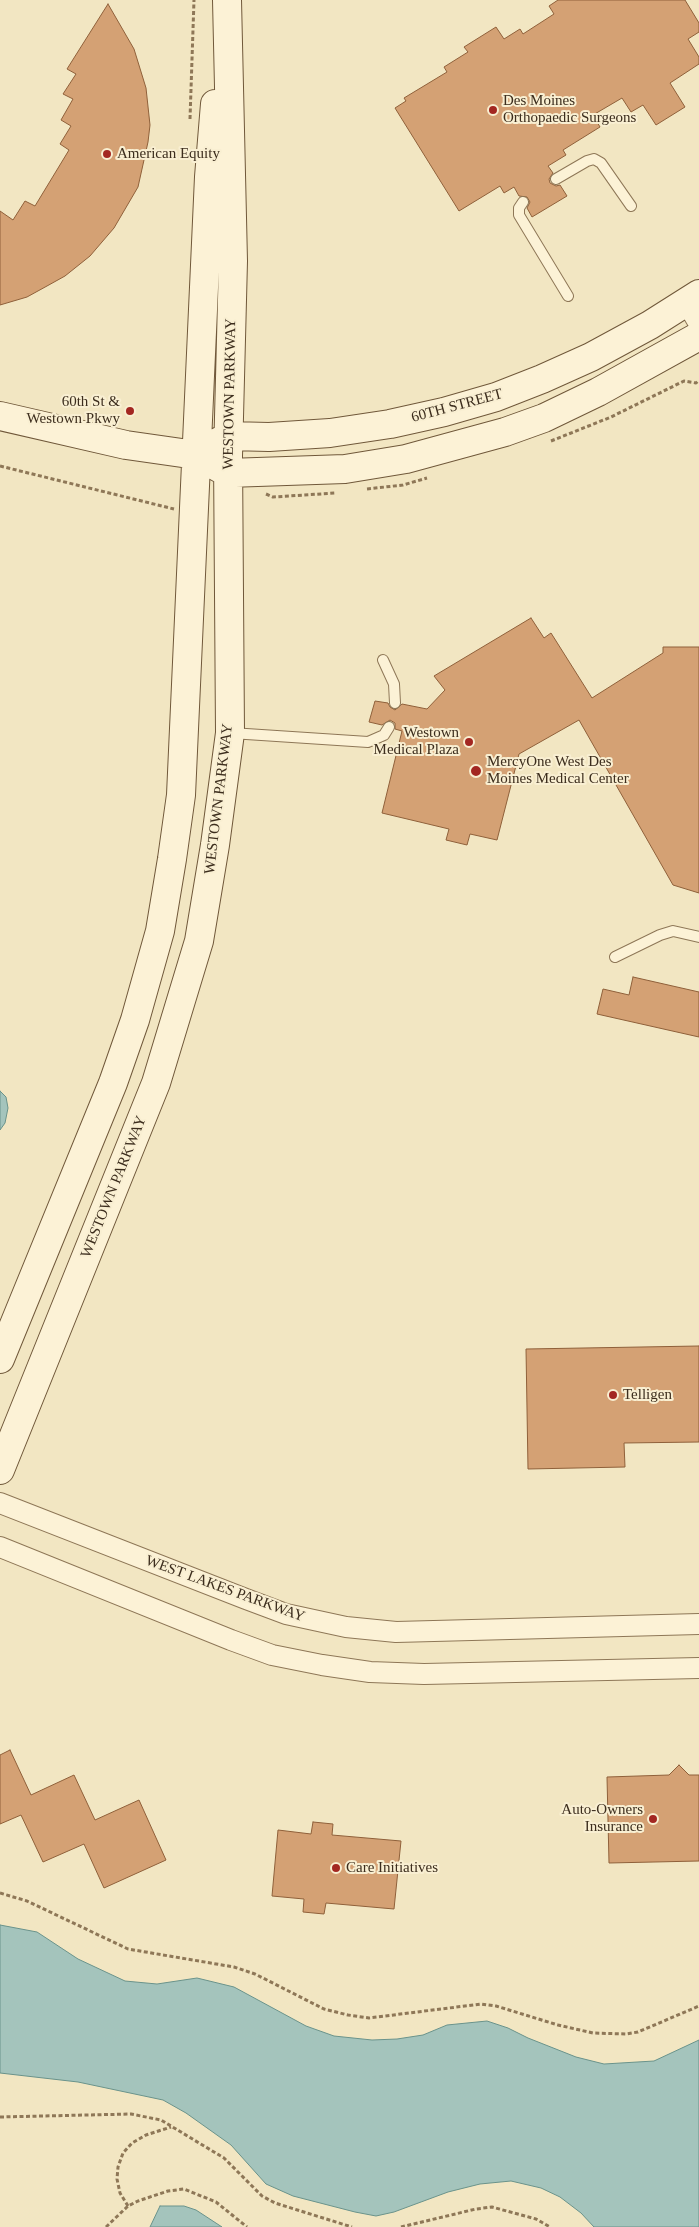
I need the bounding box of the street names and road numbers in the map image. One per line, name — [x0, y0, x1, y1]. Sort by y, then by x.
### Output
street label: WESTOWN PARKWAY — [220, 318, 240, 470]
street label: 60TH STREET — [409, 385, 505, 427]
street label: WESTOWN PARKWAY — [201, 723, 237, 875]
street label: WESTOWN PARKWAY — [77, 1113, 151, 1261]
street label: WEST LAKES PARKWAY — [143, 1552, 307, 1626]

